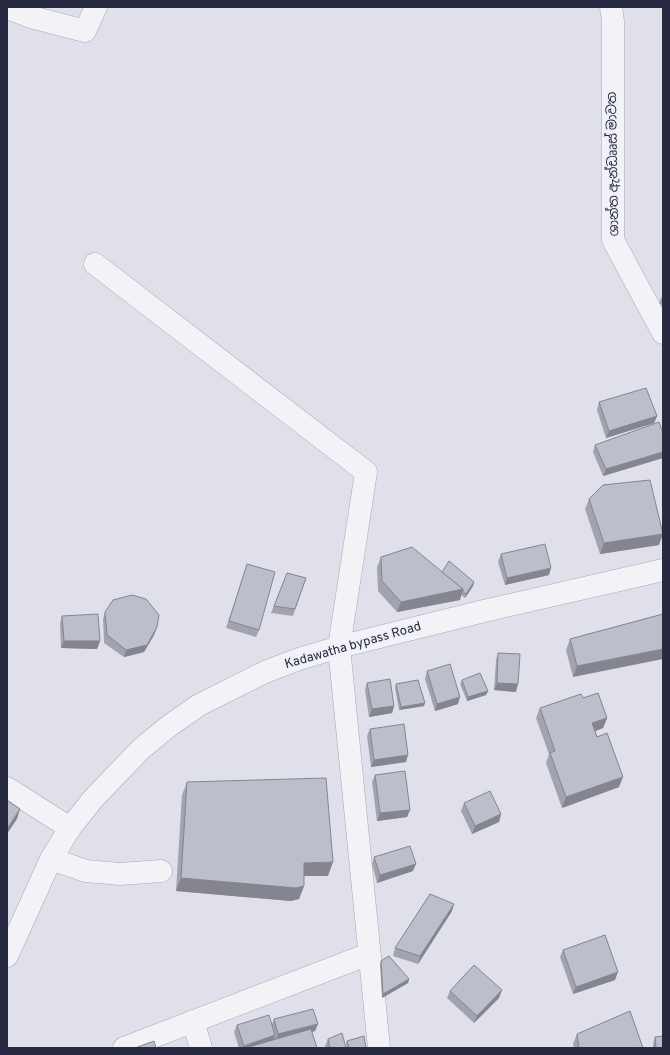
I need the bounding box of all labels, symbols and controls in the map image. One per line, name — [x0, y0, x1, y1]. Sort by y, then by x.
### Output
street label: ශාන්ත ඇන්ඩෘෘස් මාවත — [603, 92, 623, 236]
street label: Kadawatha bypass Road — [283, 619, 423, 673]

